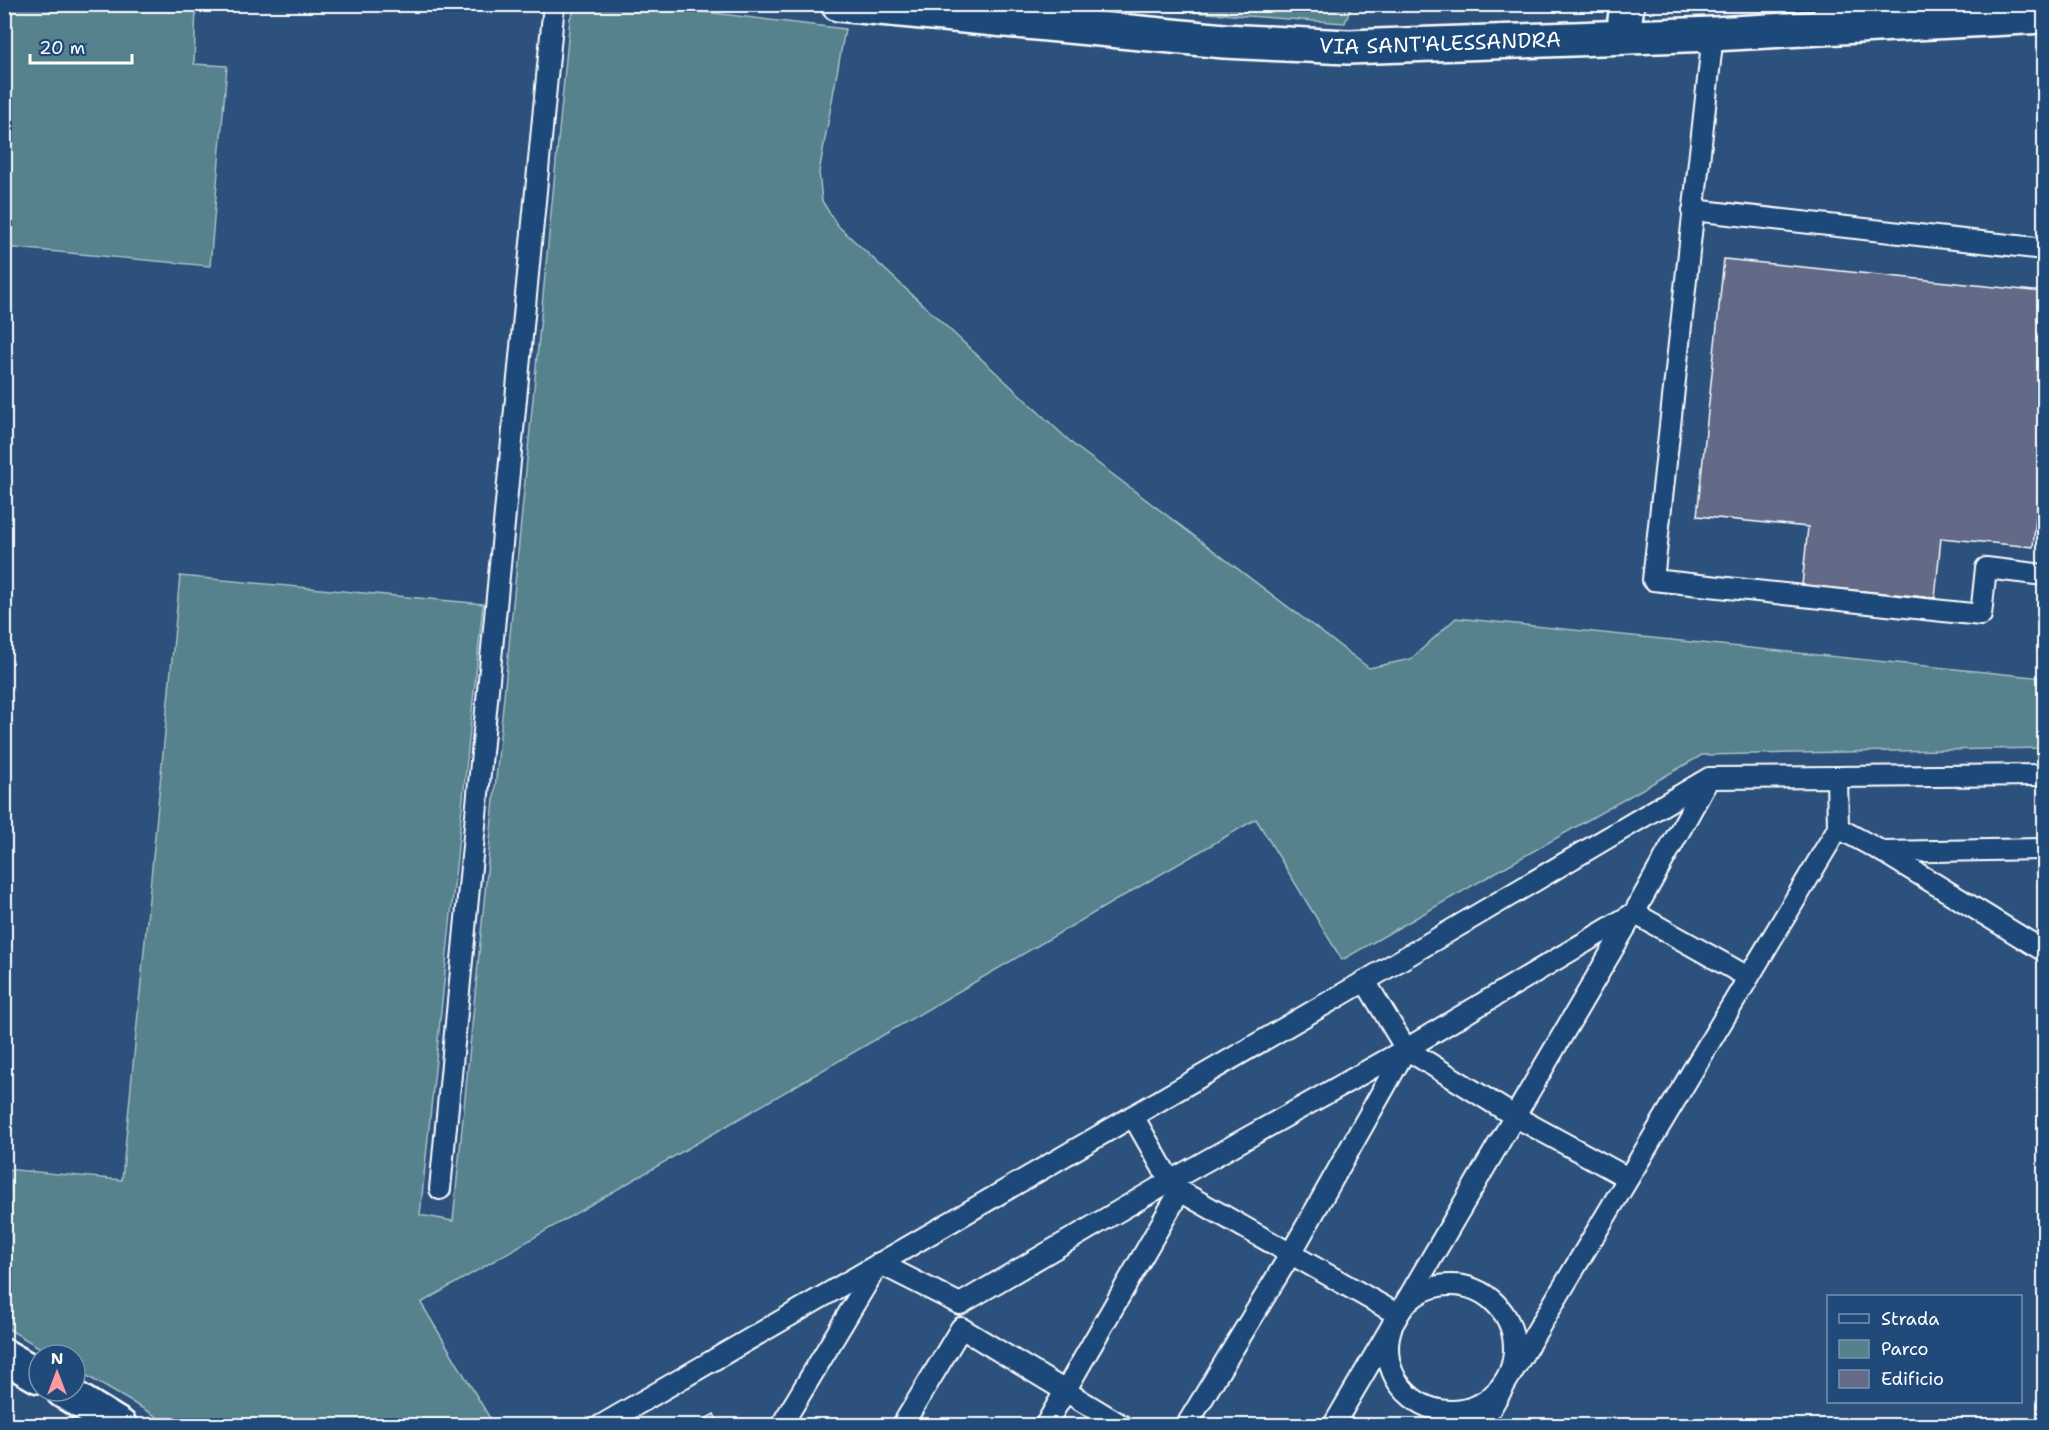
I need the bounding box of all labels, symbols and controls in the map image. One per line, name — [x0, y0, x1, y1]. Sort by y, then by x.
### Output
street label: VIA SANT'ALESSANDRA — [1318, 25, 1561, 61]
scale bar — [30, 27, 132, 65]
text: 20 m — [39, 36, 85, 60]
legend — [1827, 1295, 2022, 1403]
text: Strada — [1881, 1307, 1940, 1331]
text: Parco — [1881, 1337, 1929, 1361]
north arrow — [27, 1343, 87, 1403]
text: N — [51, 1348, 63, 1369]
text: Edificio — [1881, 1367, 1944, 1391]

